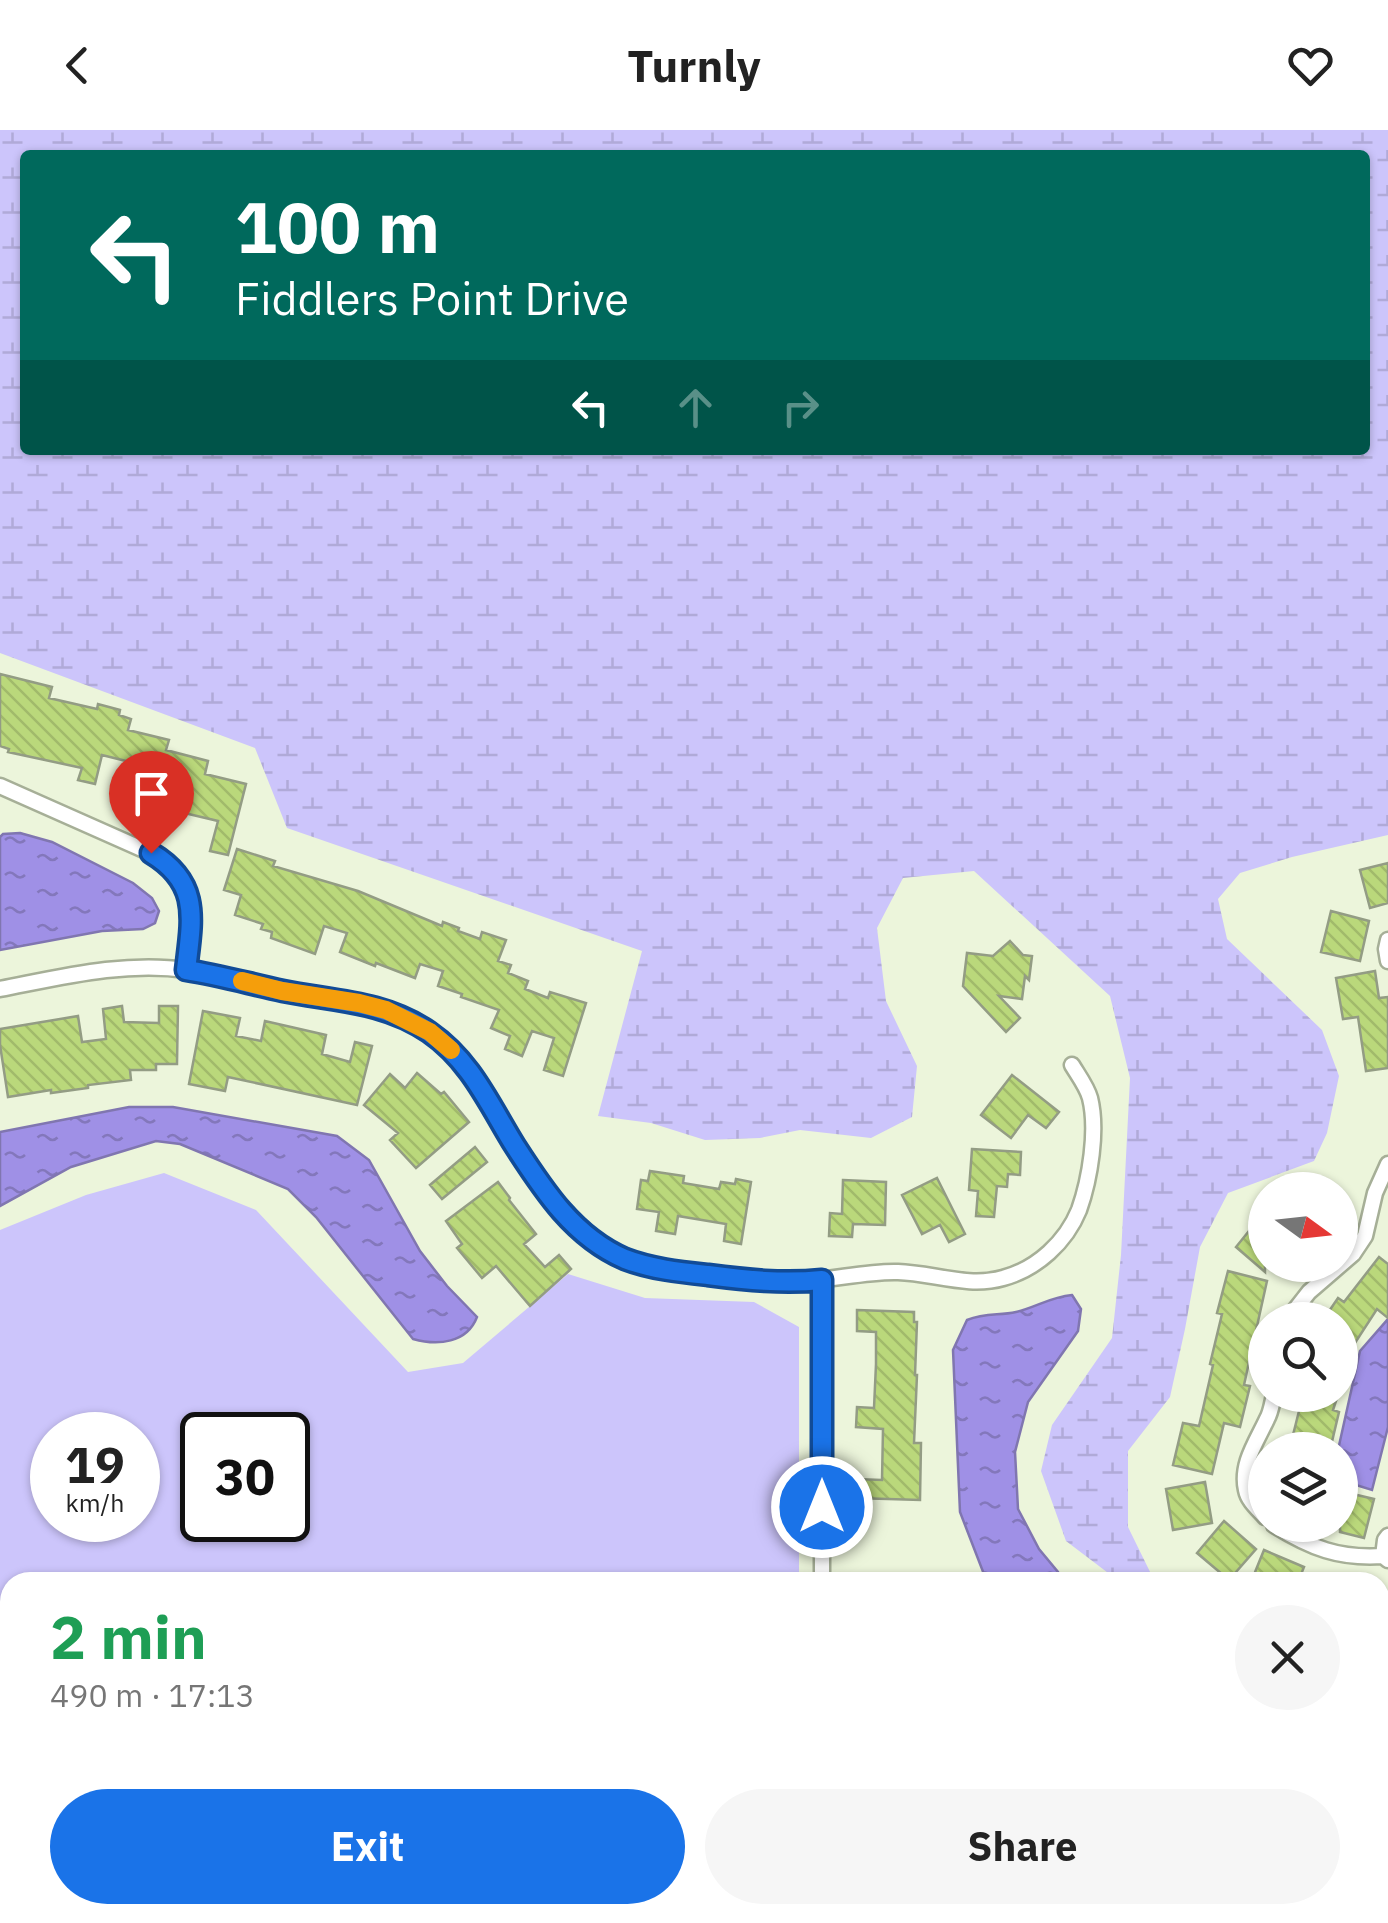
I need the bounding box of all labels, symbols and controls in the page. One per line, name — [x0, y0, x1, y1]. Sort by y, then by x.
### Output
text: Turnly — [627, 36, 761, 94]
icon: back — [50, 38, 105, 93]
icon: heart — [1283, 38, 1338, 93]
text: 100 m — [235, 181, 440, 272]
icon: left — [70, 190, 200, 320]
text: Fiddlers Point Drive — [235, 269, 629, 327]
icon: left — [563, 380, 618, 435]
icon: ahead — [668, 380, 723, 435]
icon: right — [773, 380, 828, 435]
pin — [109, 751, 194, 854]
icon: arrive — [124, 766, 179, 821]
north arrow — [1248, 1172, 1358, 1282]
map controls — [1248, 1172, 1358, 1542]
button: search — [1248, 1302, 1358, 1412]
speed limit sign: 30 — [180, 1412, 310, 1542]
text: 19 — [65, 1432, 125, 1497]
button: layers — [1248, 1432, 1358, 1542]
position arrow — [770, 1455, 874, 1559]
text: km/h — [66, 1486, 124, 1519]
text: 2 min — [50, 1597, 207, 1676]
button: close — [1235, 1605, 1340, 1710]
text: 490 m · 17:13 — [50, 1674, 255, 1716]
button: Exit — [50, 1789, 685, 1904]
button: Share — [705, 1789, 1340, 1904]

